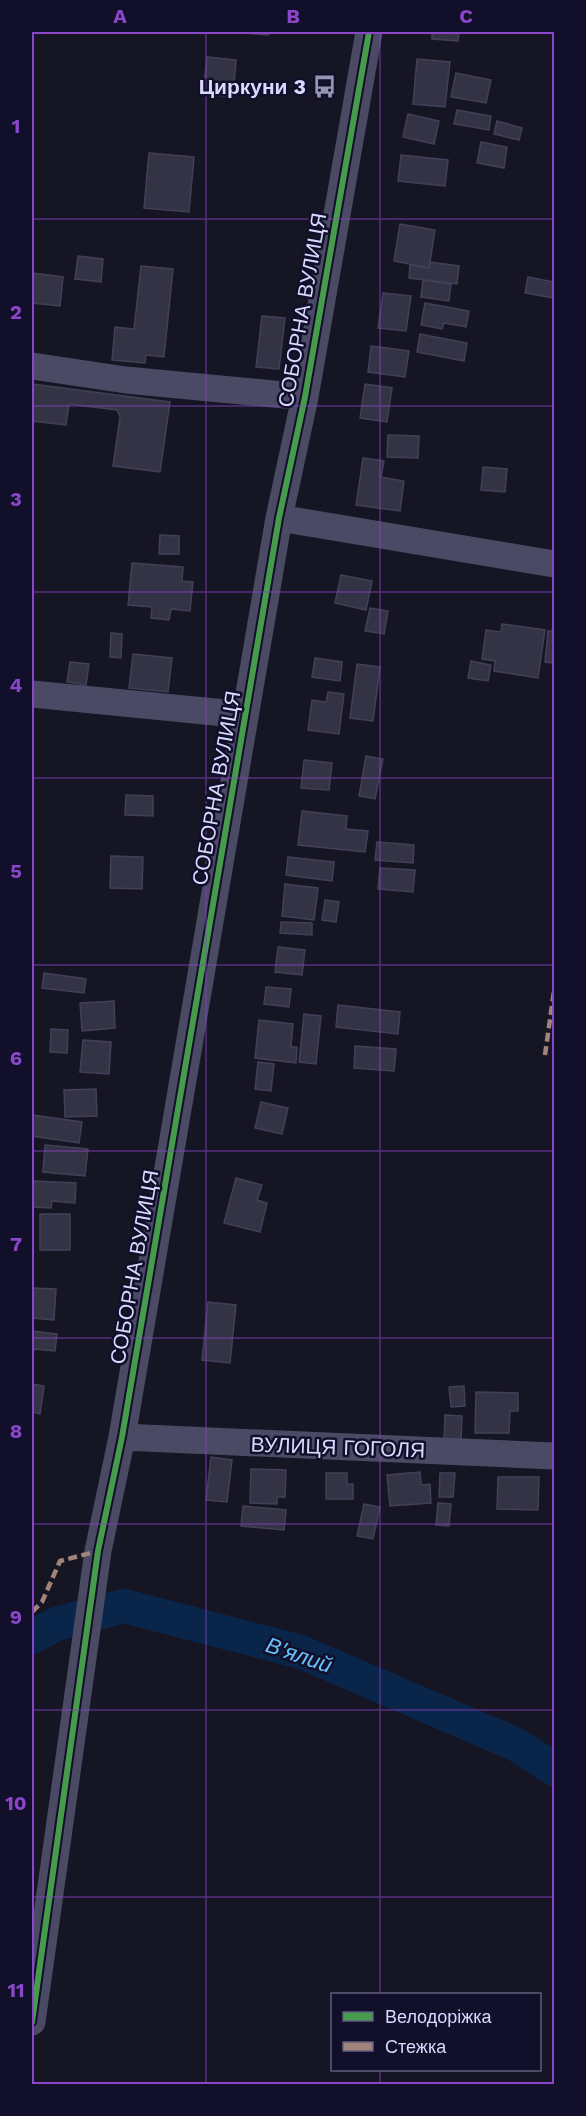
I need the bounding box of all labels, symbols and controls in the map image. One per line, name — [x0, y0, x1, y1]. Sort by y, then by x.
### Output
text: A — [113, 4, 127, 28]
text: B — [286, 4, 300, 28]
text: C — [459, 4, 473, 28]
bus stop icon: Циркуни 3 — [311, 73, 337, 99]
place label: Циркуни 3 — [199, 74, 306, 99]
text: 1 — [12, 114, 20, 138]
street label: СОБОРНА ВУЛИЦЯ — [273, 211, 331, 409]
text: 2 — [10, 300, 22, 324]
text: 3 — [10, 487, 22, 511]
text: 4 — [10, 673, 23, 697]
street label: СОБОРНА ВУЛИЦЯ — [187, 689, 245, 887]
text: 5 — [10, 859, 22, 883]
text: 6 — [10, 1046, 22, 1070]
street label: СОБОРНА ВУЛИЦЯ — [105, 1168, 163, 1366]
text: 7 — [10, 1232, 22, 1256]
text: 8 — [10, 1419, 22, 1443]
street label: ВУЛИЦЯ ГОГОЛЯ — [250, 1431, 426, 1463]
text: 9 — [10, 1605, 22, 1629]
water label: В'ялий — [263, 1632, 335, 1678]
text: 10 — [5, 1791, 27, 1815]
text: 11 — [7, 1978, 25, 2002]
legend — [331, 1993, 541, 2071]
text: Велодоріжка — [385, 2006, 493, 2027]
text: Стежка — [385, 2036, 447, 2057]

